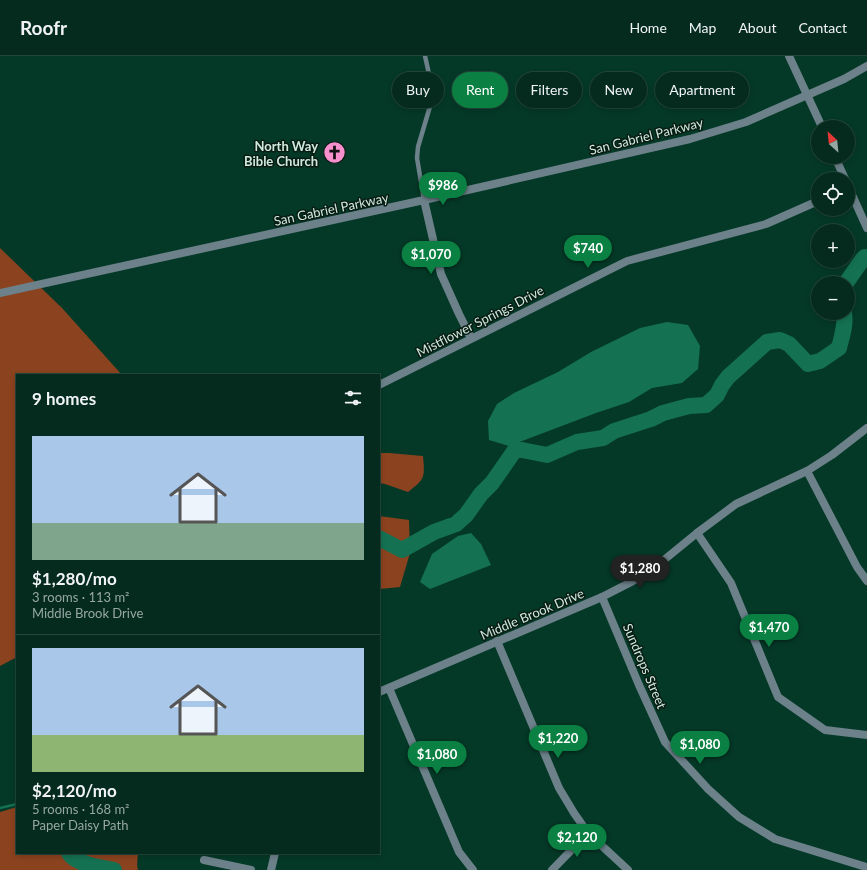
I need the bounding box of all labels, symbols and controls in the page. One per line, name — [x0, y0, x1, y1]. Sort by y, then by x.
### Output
text: Roofr — [20, 16, 67, 39]
text: Home — [629, 19, 667, 36]
text: Map — [689, 19, 716, 36]
text: About — [738, 19, 776, 36]
text: Contact — [798, 19, 847, 36]
chip: Buy — [392, 72, 444, 108]
chip: Rent — [452, 72, 508, 108]
chip: Filters — [516, 72, 582, 108]
chip: New — [590, 72, 647, 108]
chip: Apartment — [655, 72, 749, 108]
street label: San Gabriel Parkway — [587, 114, 705, 158]
north arrow — [811, 120, 855, 164]
map controls — [811, 120, 855, 320]
place label: North Way Bible Church — [244, 138, 318, 169]
church icon: North Way Bible Church — [321, 140, 347, 166]
pin: $986 — [419, 172, 467, 206]
button: locate — [811, 172, 855, 216]
text: $986 — [428, 177, 458, 193]
street label: San Gabriel Parkway — [272, 189, 390, 229]
button: + — [811, 224, 855, 268]
pin: $740 — [564, 235, 612, 269]
text: $740 — [573, 240, 603, 256]
pin: $1,070 — [398, 241, 464, 275]
text: $1,070 — [411, 246, 451, 262]
button: − — [811, 276, 855, 320]
street label: Mistflower Springs Drive — [414, 282, 546, 360]
icon: filters — [342, 387, 364, 409]
text: 9 homes — [32, 388, 96, 409]
icon: home — [162, 462, 234, 534]
pin: $1,280 — [607, 555, 673, 589]
text: $1,280 — [620, 560, 660, 576]
text: $1,280/mo — [32, 568, 117, 589]
street label: Middle Brook Drive — [478, 585, 586, 643]
text: 3 rooms · 113 m² — [32, 589, 129, 605]
text: Middle Brook Drive — [32, 605, 143, 621]
pin: $1,470 — [736, 614, 802, 648]
text: $1,470 — [749, 619, 789, 635]
street label: Sundrops Street — [620, 621, 670, 711]
icon: home — [162, 674, 234, 746]
pin: $1,220 — [525, 725, 591, 759]
text: $1,220 — [538, 730, 578, 746]
pin: $1,080 — [667, 731, 733, 765]
text: $1,080 — [680, 736, 720, 752]
pin: $1,080 — [404, 741, 470, 775]
text: $1,080 — [417, 746, 457, 762]
text: $2,120/mo — [32, 780, 117, 801]
text: 5 rooms · 168 m² — [32, 801, 129, 817]
text: Paper Daisy Path — [32, 817, 128, 833]
pin: $2,120 — [544, 824, 610, 858]
text: $2,120 — [557, 829, 597, 845]

